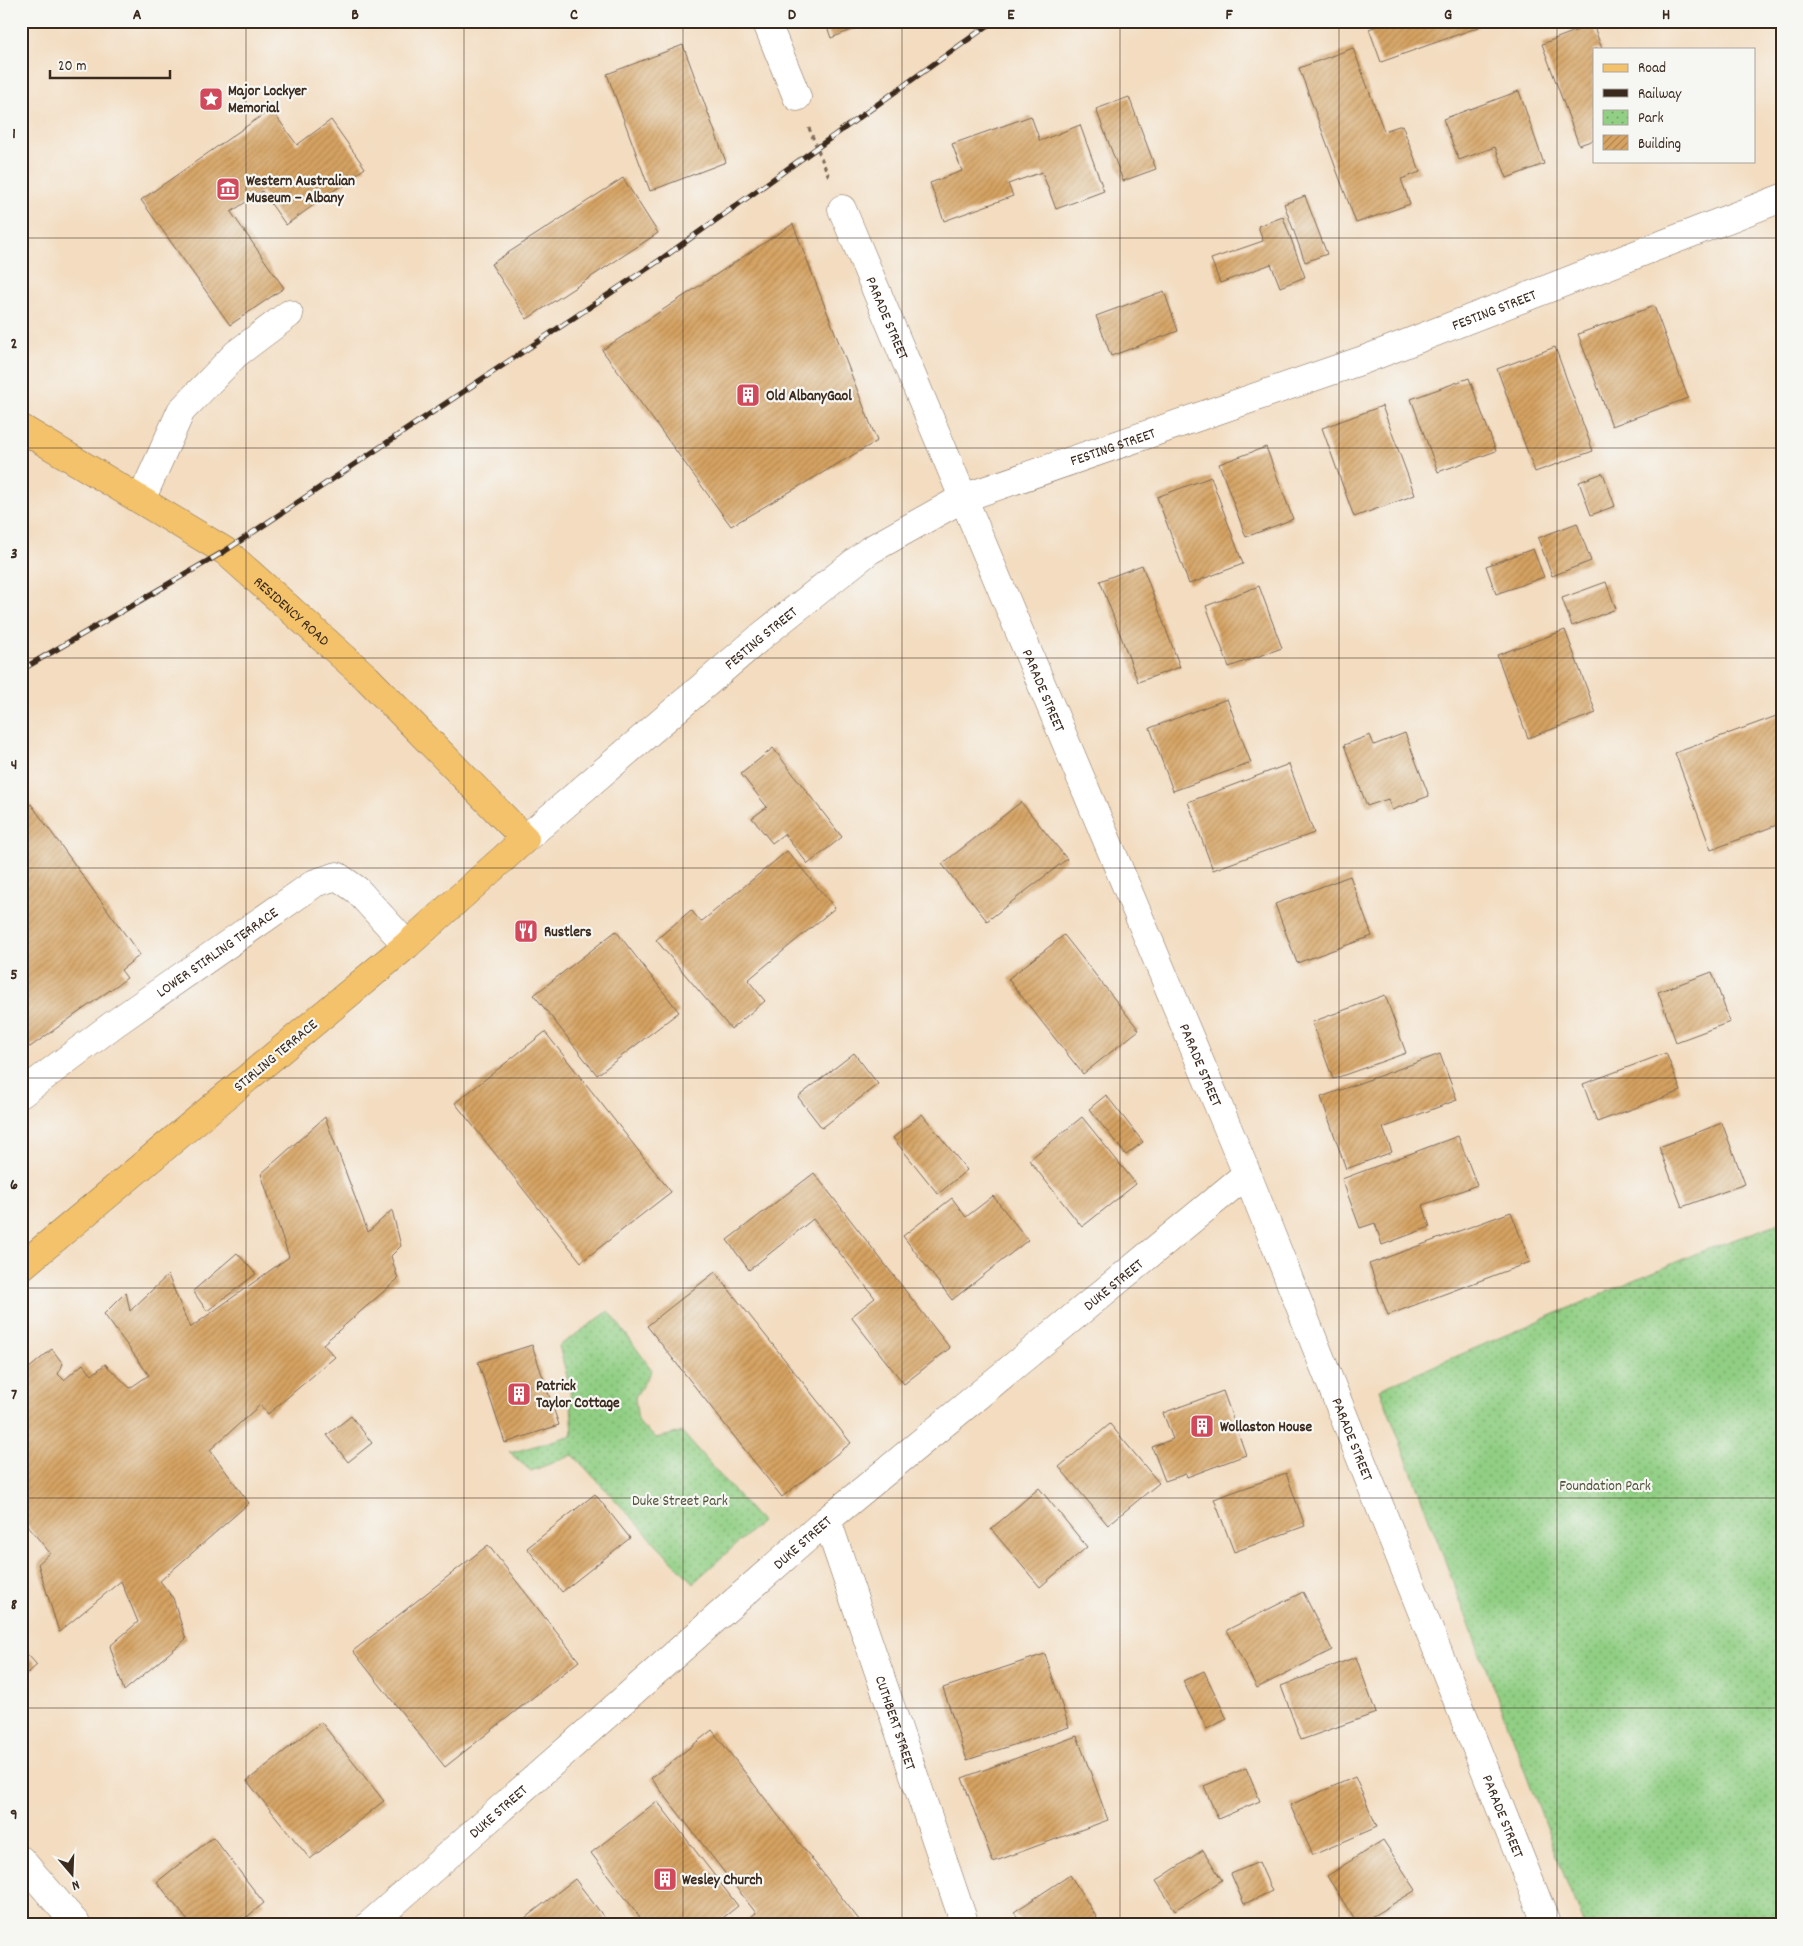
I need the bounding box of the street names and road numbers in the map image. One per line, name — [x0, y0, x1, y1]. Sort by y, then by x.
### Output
street label: PARADE STREET — [859, 274, 913, 363]
street label: FESTING STREET — [1449, 285, 1540, 338]
street label: FESTING STREET — [1068, 423, 1159, 473]
street label: RESIDENCY ROAD — [248, 572, 334, 653]
street label: FESTING STREET — [721, 602, 803, 676]
street label: PARADE STREET — [1015, 646, 1069, 736]
street label: LOWER STIRLING TERRACE — [152, 903, 284, 1004]
street label: STIRLING TERRACE — [230, 1015, 323, 1098]
street label: PARADE STREET — [1172, 1021, 1226, 1110]
street label: DUKE STREET — [1080, 1255, 1149, 1317]
street label: PARADE STREET — [1324, 1395, 1378, 1485]
street label: DUKE STREET — [769, 1512, 837, 1576]
street label: CUTHBERT STREET — [868, 1673, 920, 1773]
street label: PARADE STREET — [1475, 1772, 1528, 1862]
street label: DUKE STREET — [465, 1781, 533, 1845]

